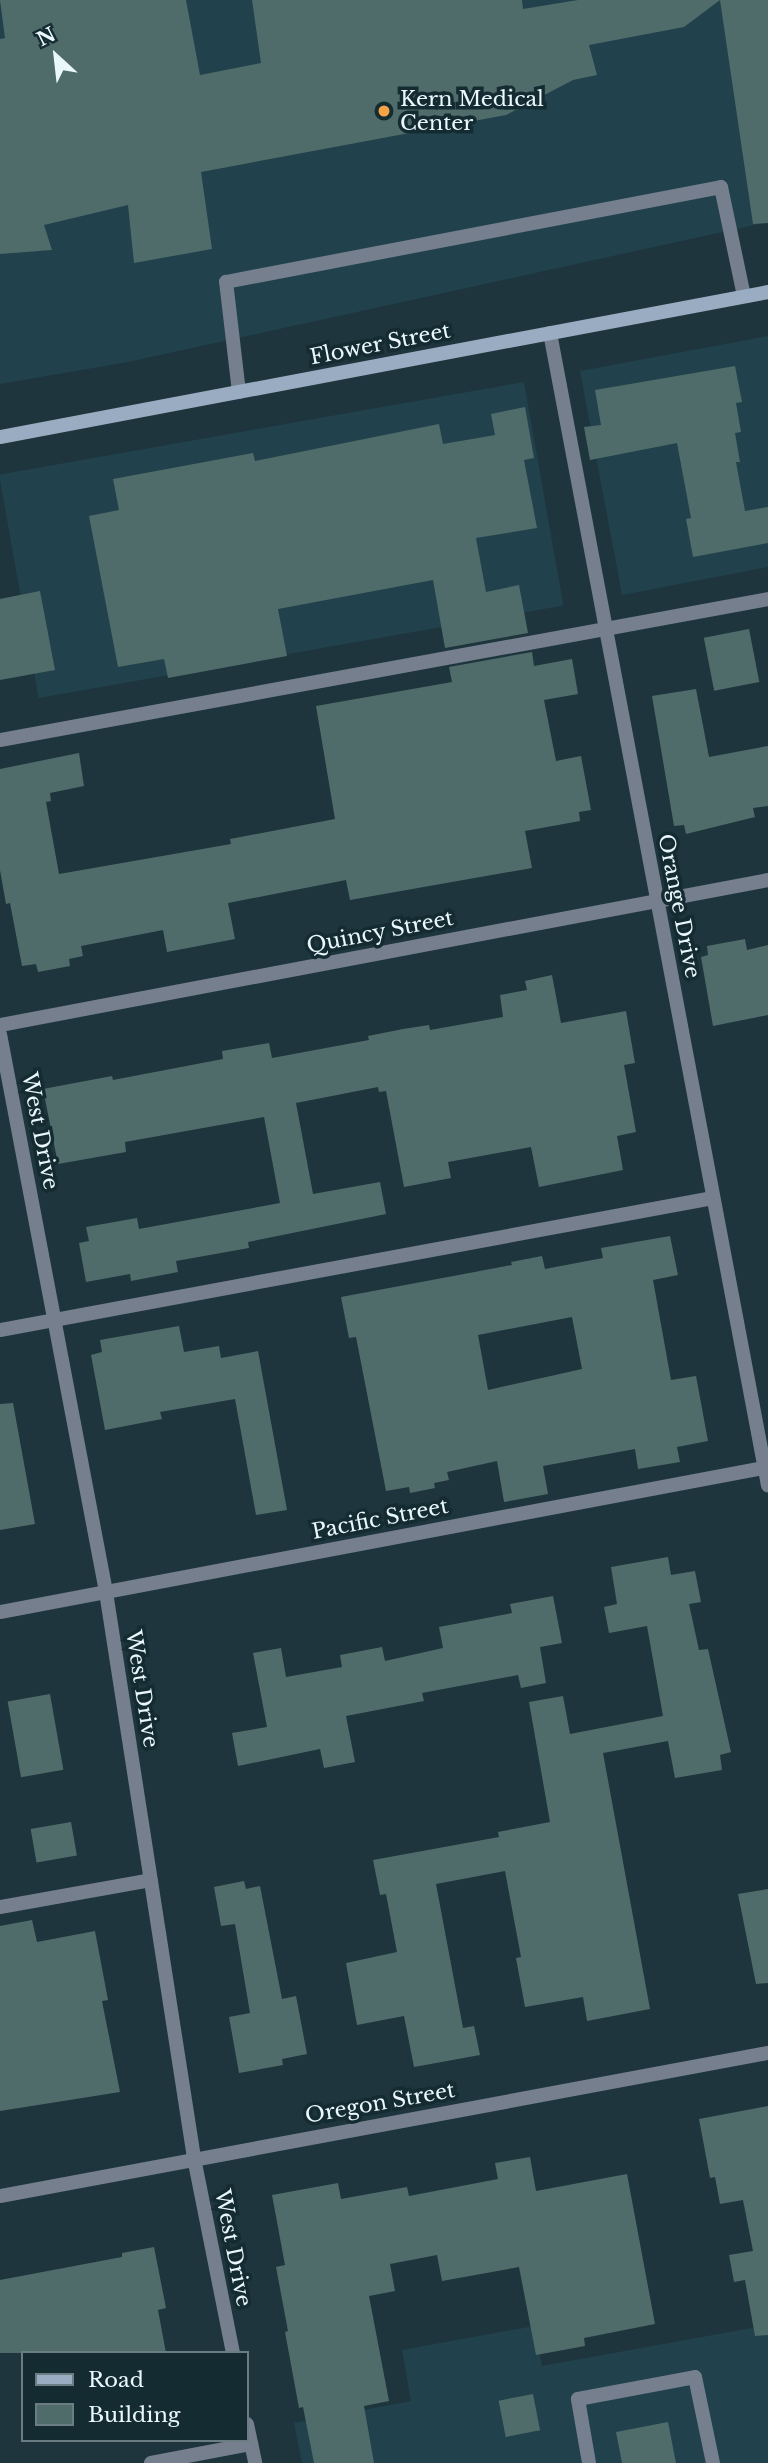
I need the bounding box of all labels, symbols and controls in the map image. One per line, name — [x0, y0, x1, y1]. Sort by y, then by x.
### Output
north arrow — [21, 21, 91, 91]
text: N — [33, 23, 59, 51]
place label: Kern Medical Center — [400, 86, 544, 136]
marker: Kern Medical Center — [374, 101, 394, 121]
street label: Flower Street — [307, 318, 453, 370]
street label: Orange Drive — [653, 832, 705, 980]
street label: Quincy Street — [304, 905, 456, 959]
street label: West Drive — [16, 1070, 64, 1192]
street label: Pacific Street — [310, 1493, 450, 1545]
street label: West Drive — [120, 1628, 164, 1750]
street label: Oregon Street — [303, 2077, 457, 2129]
street label: West Drive — [209, 2187, 257, 2309]
legend — [21, 2351, 248, 2442]
text: Road — [88, 2367, 144, 2393]
text: Building — [88, 2402, 180, 2428]

